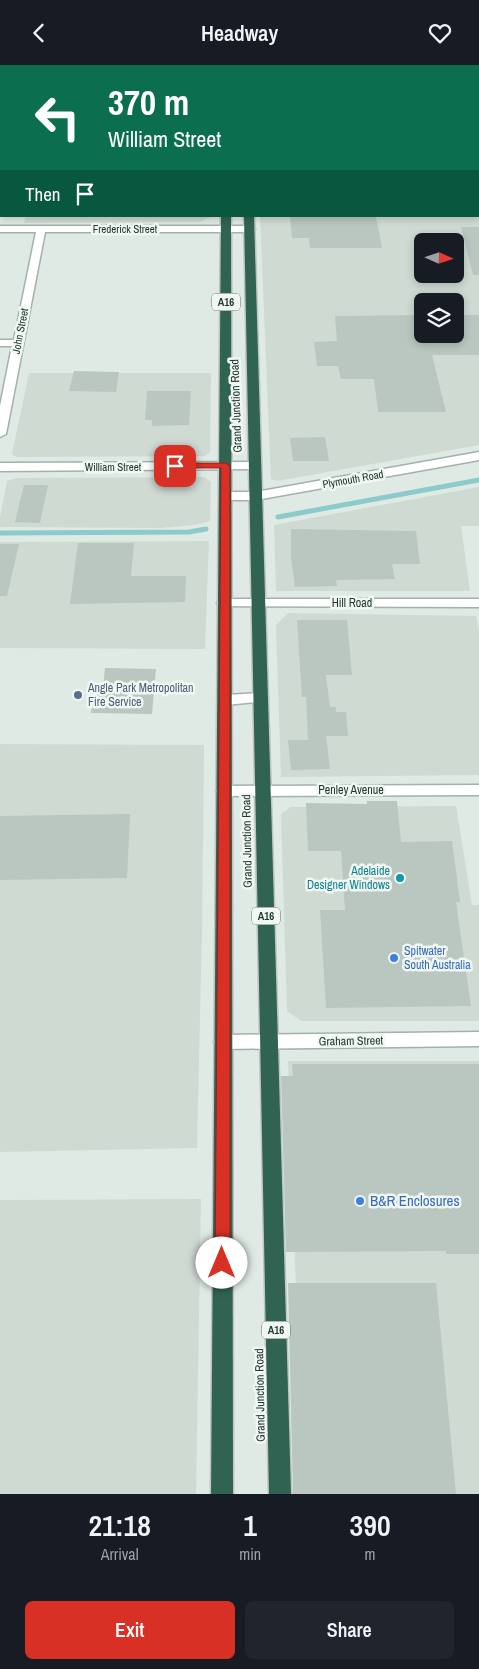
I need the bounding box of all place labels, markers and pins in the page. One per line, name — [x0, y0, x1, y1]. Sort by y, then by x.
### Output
pin — [154, 445, 196, 487]
place label: Angle Park Metropolitan Fire Service — [87, 680, 194, 710]
marker: Angle Park Metropolitan Fire Service — [72, 689, 84, 701]
place label: Adelaide Designer Windows — [307, 863, 390, 893]
marker: Adelaide Designer Windows — [394, 872, 406, 884]
place label: Spitwater South Australia — [404, 943, 471, 973]
marker: Spitwater South Australia — [388, 952, 400, 964]
place label: B&R Enclosures — [370, 1190, 460, 1211]
marker: B&R Enclosures — [354, 1195, 366, 1207]

